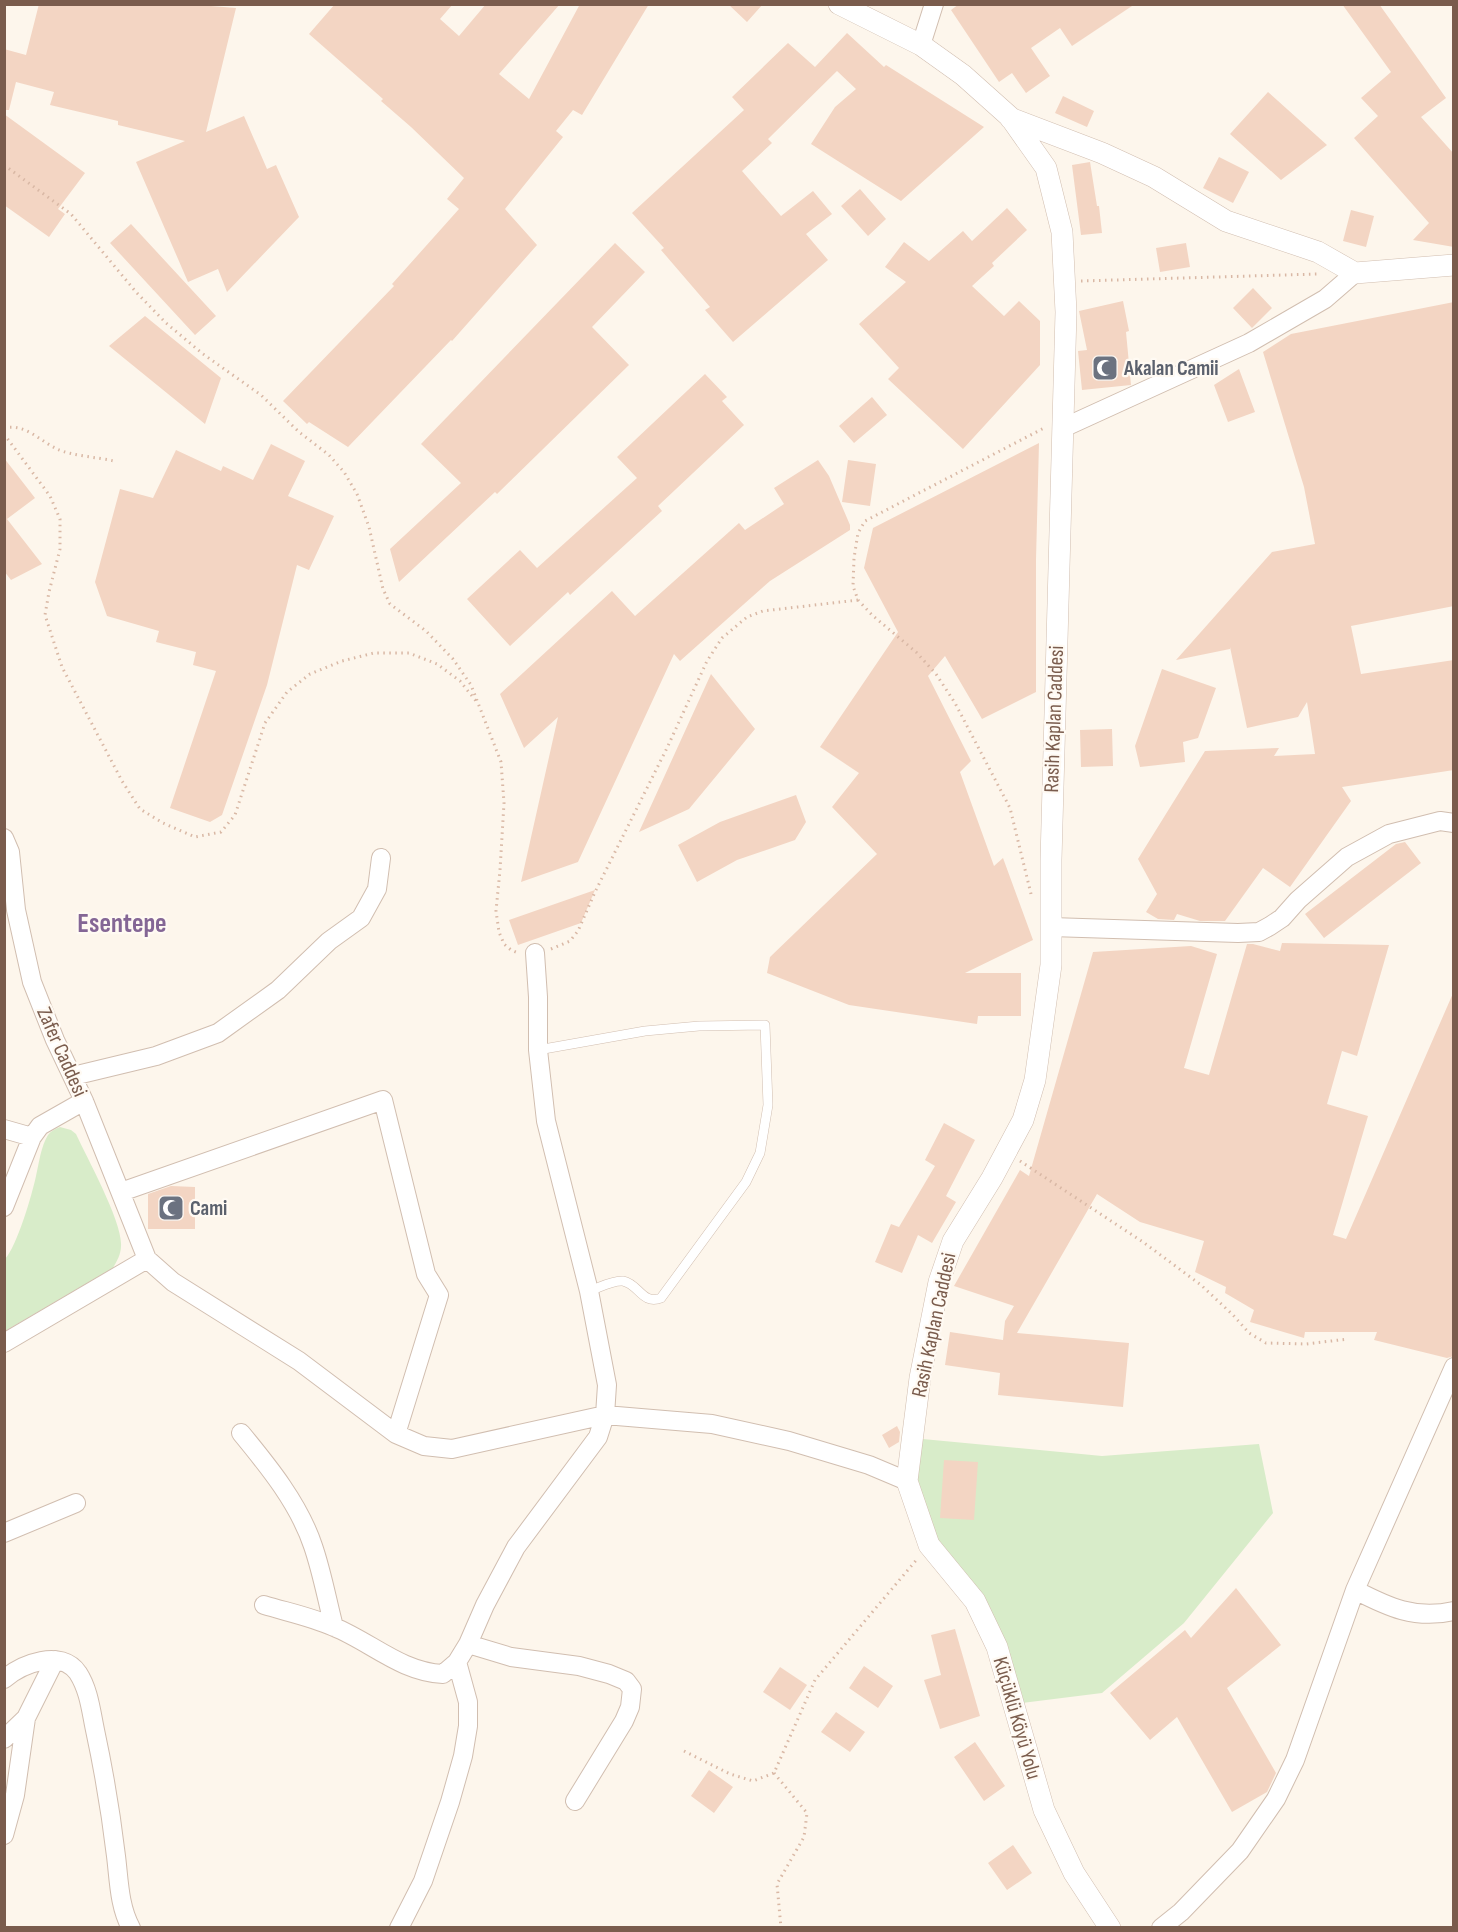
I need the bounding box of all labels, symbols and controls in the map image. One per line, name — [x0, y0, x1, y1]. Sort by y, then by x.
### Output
mosque icon: Akalan Camii — [1090, 353, 1120, 383]
place label: Akalan Camii — [1123, 356, 1219, 381]
street label: Rasih Kaplan Caddesi — [1039, 645, 1069, 793]
district label: Esentepe — [77, 908, 167, 940]
street label: Zafer Caddesi — [31, 1003, 93, 1101]
mosque icon: Cami — [156, 1193, 186, 1223]
place label: Cami — [190, 1196, 227, 1221]
street label: Rasih Kaplan Caddesi — [906, 1250, 962, 1400]
street label: Küçüklü Köyü Yolu — [988, 1654, 1046, 1782]

